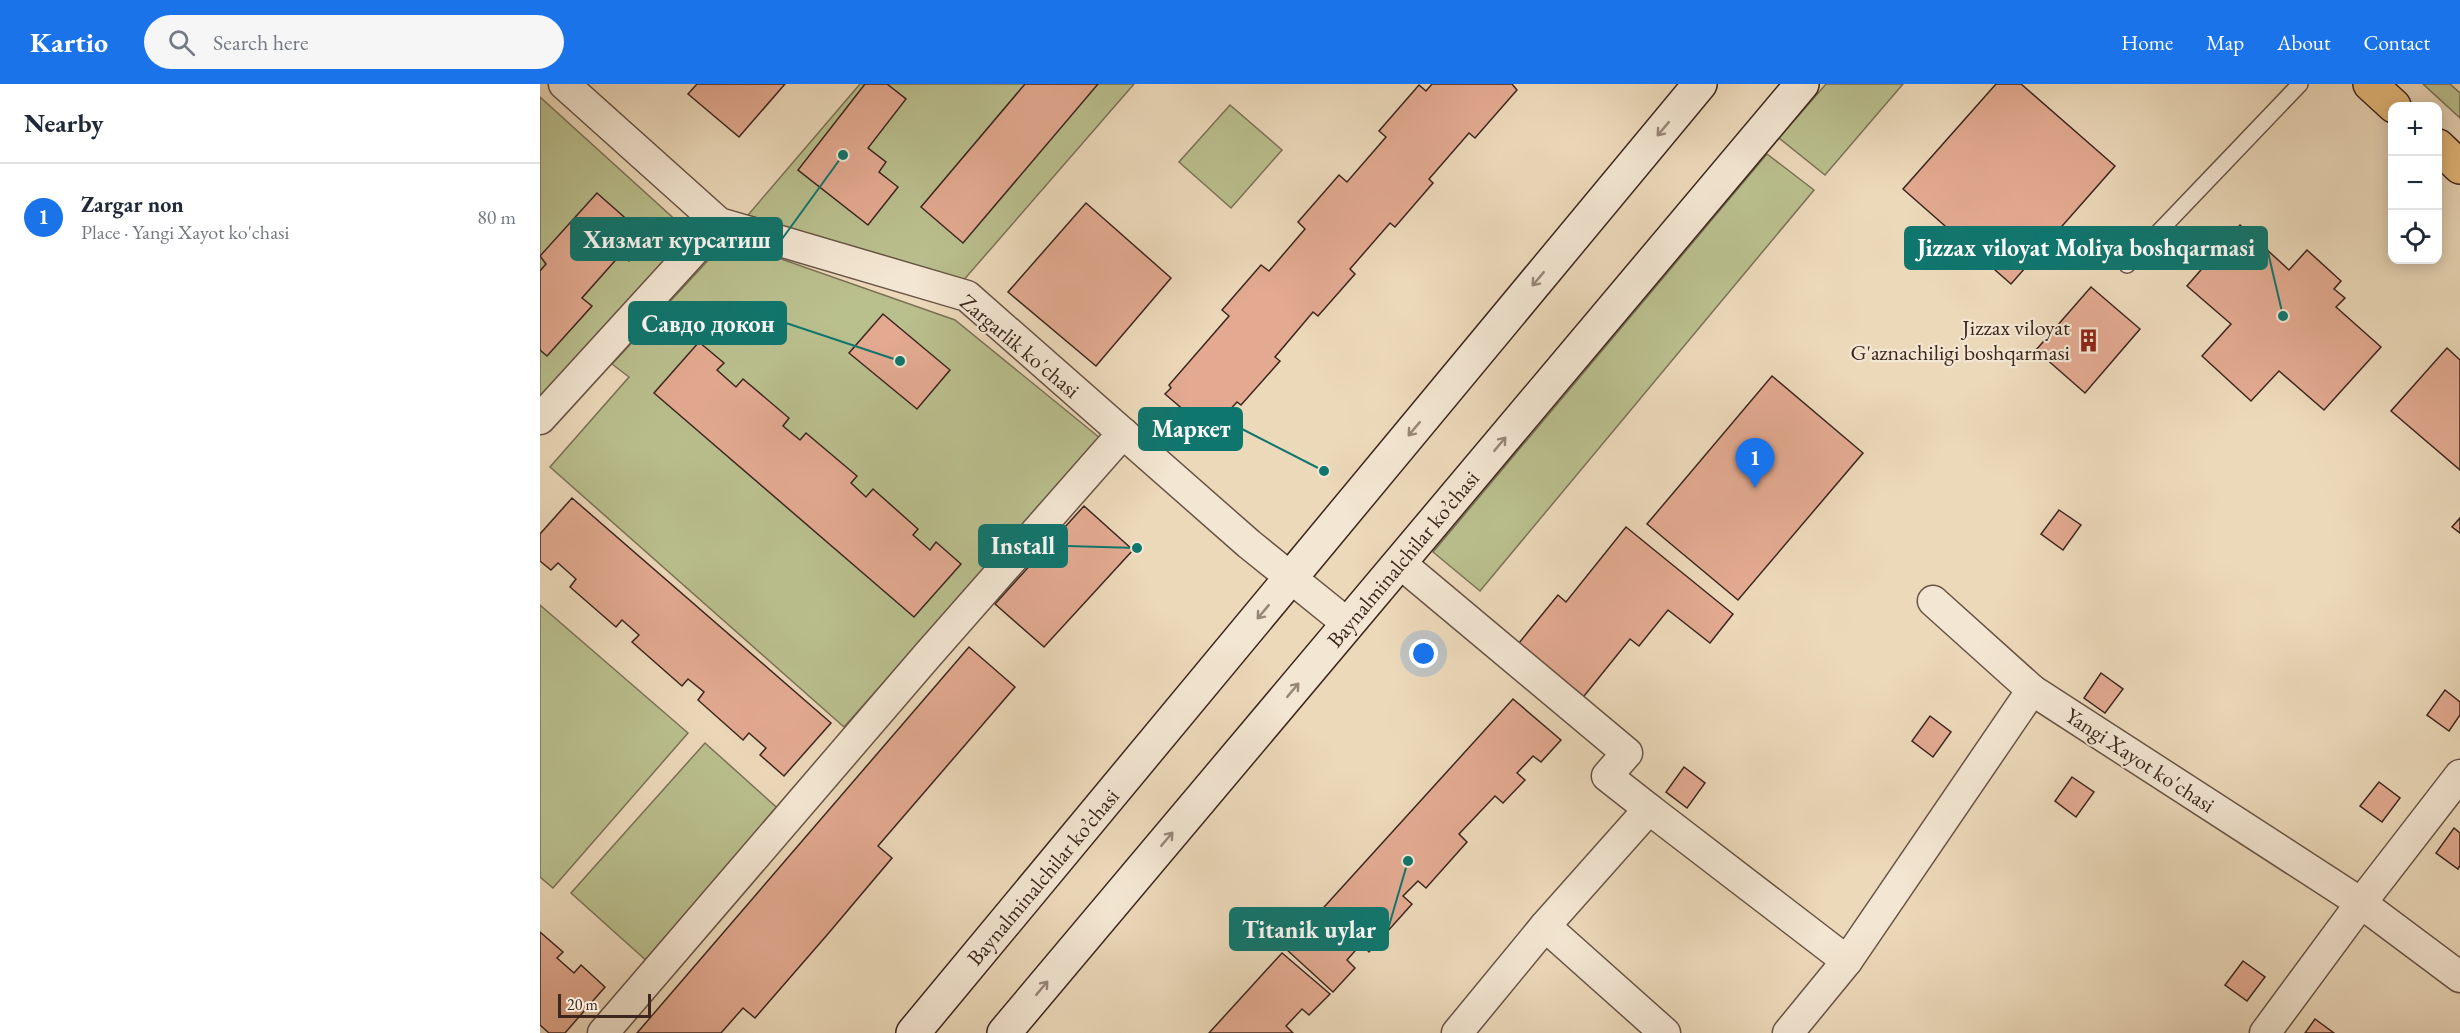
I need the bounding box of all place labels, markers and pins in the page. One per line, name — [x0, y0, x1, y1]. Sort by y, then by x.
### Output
callout: Хизмат курсатиш — [571, 218, 782, 260]
callout: Jizzax viloyat Moliya boshqarmasi — [1905, 227, 2267, 269]
callout: Cавдо докон — [629, 302, 786, 344]
place label: Jizzax viloyat G'aznachiligi boshqarmasi — [1851, 313, 2070, 367]
building icon: Jizzax viloyat G'aznachiligi boshqarmasi — [2075, 327, 2101, 353]
callout: Маркет — [1139, 408, 1242, 450]
pin: 1 — [1736, 438, 1774, 488]
callout: Install — [979, 525, 1067, 567]
callout: Titanik uylar — [1230, 908, 1388, 950]

